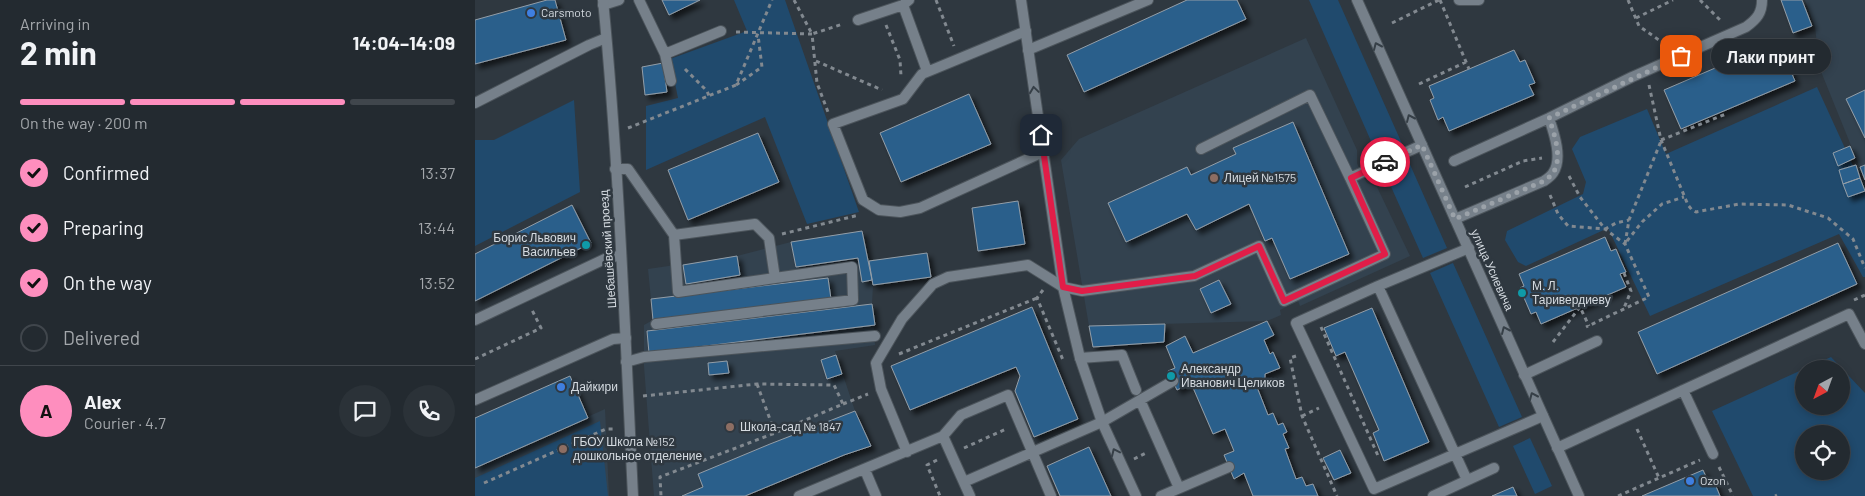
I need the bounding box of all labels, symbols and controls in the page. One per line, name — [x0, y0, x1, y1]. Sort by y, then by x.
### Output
place label: Carsmoto — [541, 5, 591, 19]
marker: Carsmoto — [525, 7, 537, 19]
text: Arriving in — [20, 14, 90, 33]
text: 14:04–14:09 — [352, 31, 455, 54]
text: 2 min — [20, 33, 97, 71]
pin — [1660, 35, 1702, 77]
callout: Лаки принт — [1711, 38, 1831, 74]
one-way arrow — [1373, 42, 1384, 51]
icon: bag — [1667, 42, 1695, 70]
text: Лаки принт — [1727, 47, 1815, 66]
one-way arrow — [1029, 86, 1040, 94]
text: On the way · 200 m — [20, 113, 148, 132]
pin — [1020, 114, 1062, 156]
one-way arrow — [1405, 114, 1416, 123]
icon: home — [1027, 121, 1055, 149]
courier — [1360, 137, 1410, 187]
icon: car — [1371, 148, 1399, 176]
icon: check — [20, 159, 48, 187]
text: Confirmed — [63, 161, 150, 184]
text: 13:37 — [420, 163, 455, 182]
place label: Лицей №1575 — [1224, 170, 1296, 185]
marker: Лицей №1575 — [1208, 172, 1220, 184]
street label: Шебашёвский проезд — [596, 189, 619, 309]
icon: check — [20, 214, 48, 242]
text: Preparing — [63, 216, 144, 239]
text: 13:44 — [418, 218, 455, 237]
street label: улица Усиевича — [1468, 227, 1517, 313]
place label: Борис Львович Васильев — [493, 230, 576, 258]
marker: Борис Львович Васильев — [580, 239, 592, 251]
icon: check — [20, 269, 48, 297]
text: On the way — [63, 271, 152, 294]
text: 13:52 — [419, 273, 455, 292]
place label: М. Л. Таривердиеву — [1532, 278, 1611, 307]
marker: М. Л. Таривердиеву — [1516, 287, 1528, 299]
text: Delivered — [63, 326, 140, 349]
one-way arrow — [1500, 326, 1511, 335]
north arrow — [1795, 360, 1850, 415]
map controls — [1795, 360, 1850, 480]
place label: Александр Иванович Целиков — [1181, 361, 1285, 390]
marker: Александр Иванович Целиков — [1165, 370, 1177, 382]
place label: Дайкири — [571, 379, 618, 394]
marker: Дайкири — [555, 381, 567, 393]
button: chat — [339, 385, 391, 437]
button: phone — [403, 385, 455, 437]
text: Alex — [84, 390, 122, 413]
one-way arrow — [1529, 392, 1540, 401]
text: A — [40, 399, 52, 422]
text: Courier · 4.7 — [84, 413, 166, 432]
place label: Школа-сад № 1847 — [740, 419, 841, 434]
marker: Школа-сад № 1847 — [724, 421, 736, 433]
button: locate — [1795, 425, 1850, 480]
place label: ГБОУ Школа №152 дошкольное отделение — [573, 434, 703, 463]
marker: ГБОУ Школа №152 дошкольное отделение — [557, 443, 569, 455]
one-way arrow — [1111, 448, 1122, 457]
place label: Ozon — [1700, 473, 1726, 487]
marker: Ozon — [1684, 475, 1696, 487]

